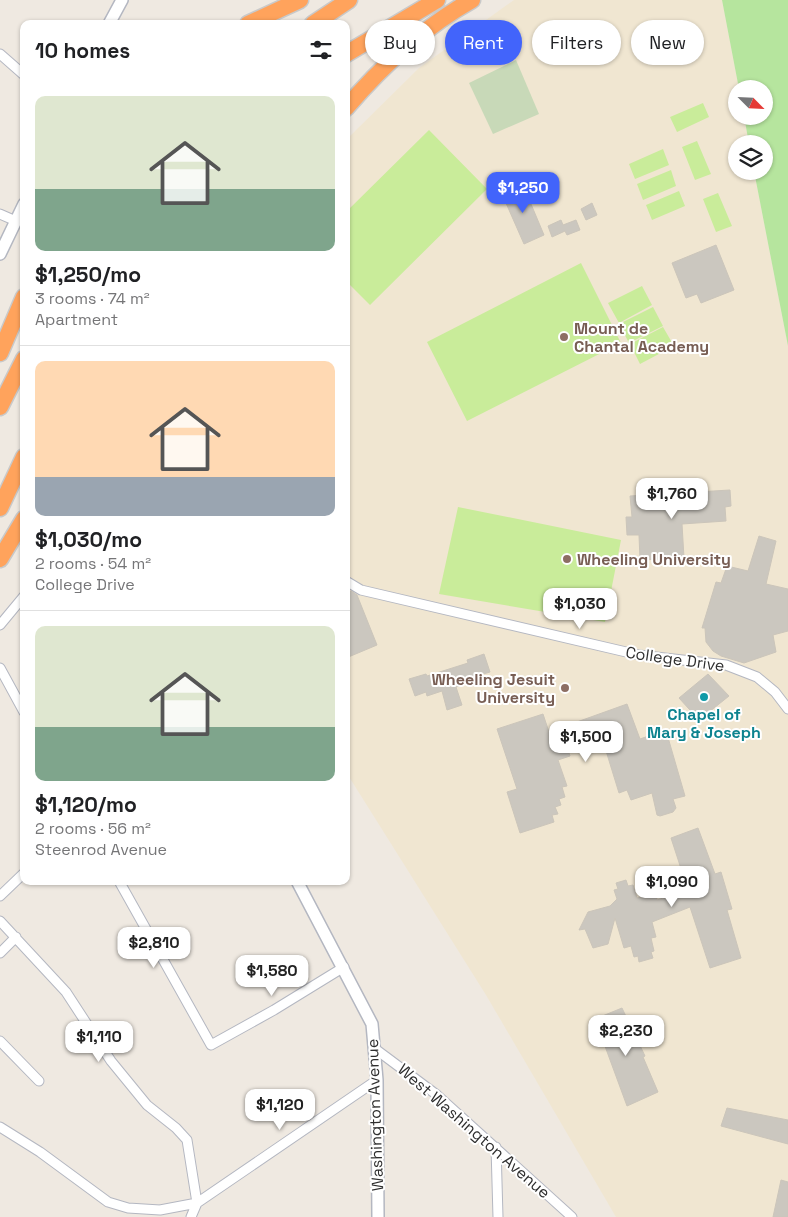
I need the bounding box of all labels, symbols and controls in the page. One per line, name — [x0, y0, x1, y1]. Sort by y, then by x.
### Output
chip: Buy — [365, 20, 435, 65]
chip: Rent — [445, 20, 522, 65]
chip: Filters — [532, 20, 621, 65]
chip: New — [631, 20, 704, 65]
icon: filters — [307, 36, 335, 64]
text: 10 homes — [35, 37, 130, 64]
north arrow — [728, 80, 772, 125]
map controls — [728, 80, 773, 180]
icon: home — [140, 128, 230, 218]
button: layers — [728, 135, 773, 180]
pin: $1,250 — [482, 172, 564, 214]
text: $1,250 — [497, 177, 549, 198]
text: $1,250/mo — [35, 261, 141, 288]
text: 3 rooms · 74 m² — [35, 288, 150, 309]
text: Apartment — [35, 309, 118, 330]
place label: Mount de Chantal Academy — [574, 318, 709, 357]
marker: Mount de Chantal Academy — [558, 331, 570, 343]
icon: home — [140, 394, 230, 484]
pin: $1,760 — [631, 478, 713, 520]
text: $1,760 — [647, 483, 697, 504]
text: $1,030/mo — [35, 526, 142, 553]
place label: Wheeling University — [577, 549, 731, 570]
text: 2 rooms · 54 m² — [35, 553, 151, 574]
marker: Wheeling University — [561, 553, 573, 565]
text: College Drive — [35, 574, 135, 595]
pin: $1,030 — [539, 588, 621, 630]
text: $1,030 — [554, 593, 606, 614]
street label: College Drive — [624, 642, 726, 676]
icon: home — [140, 659, 230, 749]
place label: Wheeling Jesuit University — [431, 669, 555, 708]
marker: Wheeling Jesuit University — [559, 682, 571, 694]
marker: Chapel of Mary & Joseph — [698, 691, 710, 703]
place label: Chapel of Mary & Joseph — [647, 704, 761, 743]
pin: $1,500 — [545, 720, 627, 763]
text: $1,500 — [560, 726, 612, 747]
text: $1,120/mo — [35, 791, 137, 818]
text: 2 rooms · 56 m² — [35, 818, 151, 839]
text: Steenrod Avenue — [35, 839, 167, 860]
pin: $1,090 — [631, 866, 713, 908]
text: $1,090 — [646, 871, 698, 892]
pin: $2,810 — [113, 926, 195, 969]
text: $2,810 — [128, 932, 180, 953]
pin: $1,580 — [231, 954, 313, 997]
text: $1,580 — [246, 960, 298, 981]
pin: $2,230 — [585, 1014, 667, 1057]
pin: $1,110 — [58, 1020, 140, 1063]
text: $2,230 — [599, 1020, 653, 1041]
text: $1,110 — [76, 1026, 122, 1047]
street label: Washington Avenue — [362, 1038, 388, 1192]
street label: West Washington Avenue — [393, 1059, 555, 1203]
pin: $1,120 — [239, 1088, 321, 1131]
text: $1,120 — [256, 1094, 304, 1115]

